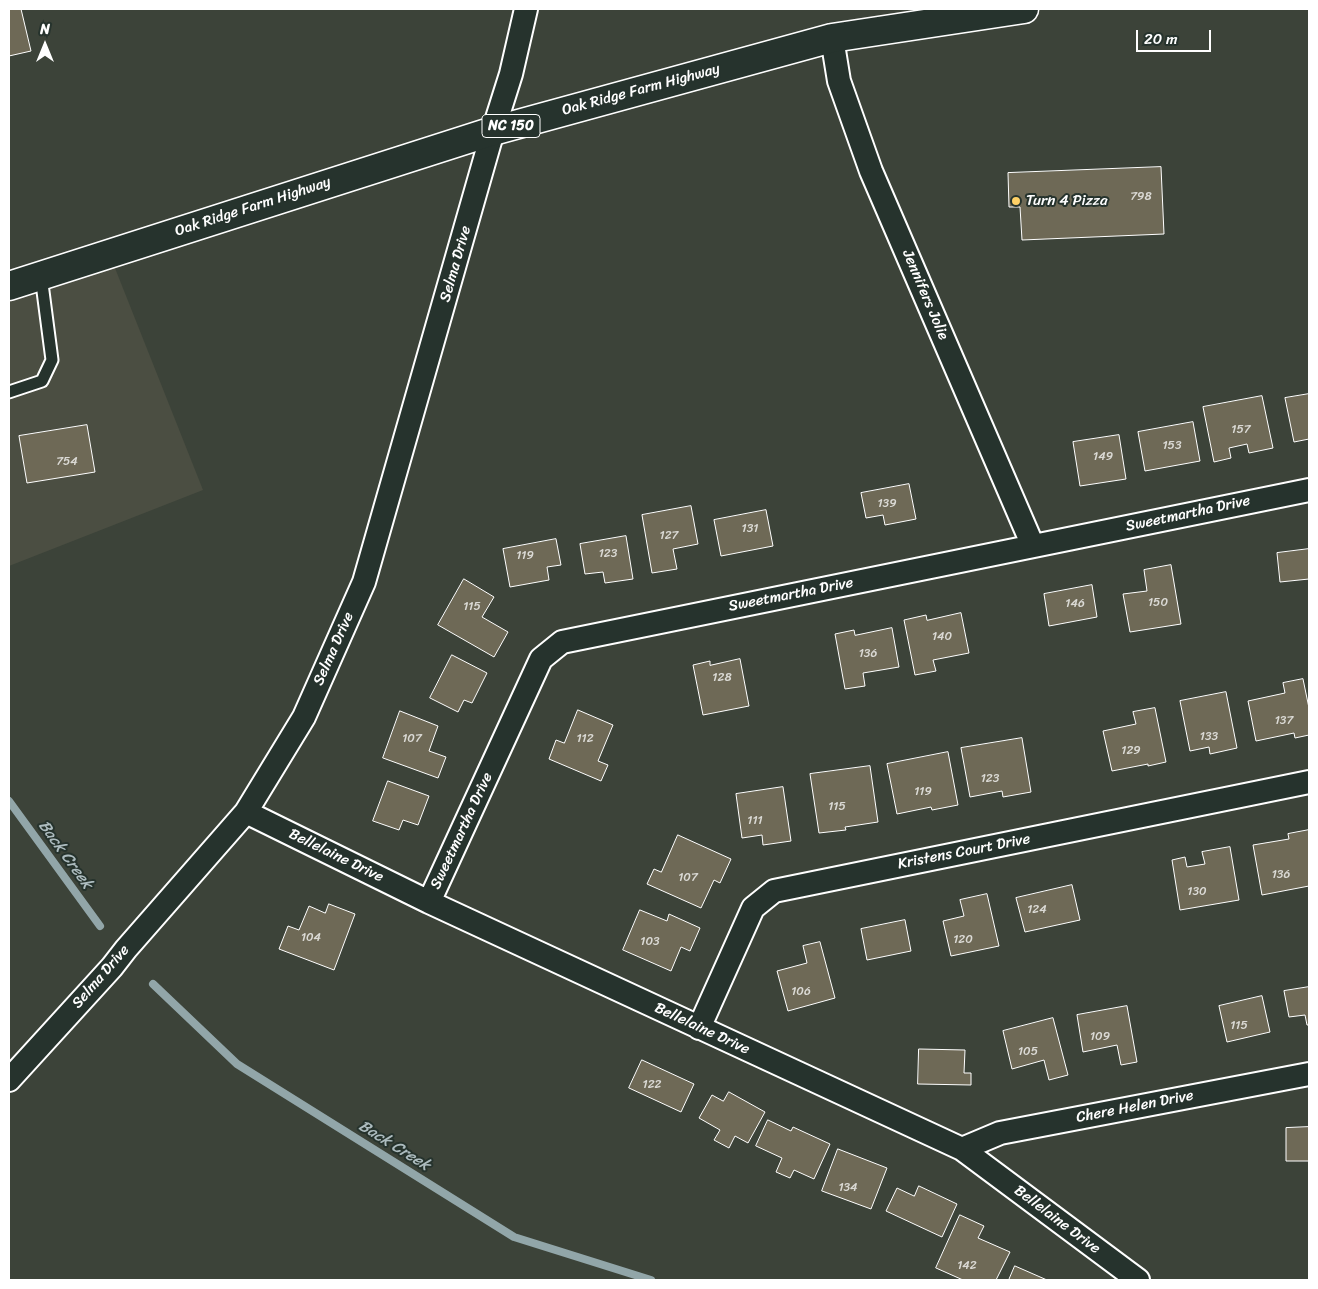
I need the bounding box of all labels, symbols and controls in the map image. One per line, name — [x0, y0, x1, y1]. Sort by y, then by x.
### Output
text: N — [40, 17, 50, 42]
north arrow — [20, 20, 70, 70]
scale bar — [1138, 20, 1213, 52]
text: 20 m — [1144, 26, 1178, 52]
street label: Oak Ridge Farm Highway — [560, 60, 722, 120]
road number: NC 150 — [482, 114, 540, 138]
street label: Oak Ridge Farm Highway — [173, 173, 333, 241]
house number: 798 — [1130, 190, 1152, 204]
place label: Turn 4 Pizza — [1026, 192, 1107, 210]
marker: Turn 4 Pizza — [1010, 195, 1022, 207]
street label: Selma Drive — [437, 224, 475, 304]
street label: Jennifers Jolie — [898, 247, 952, 343]
house number: 157 — [1231, 423, 1251, 437]
house number: 153 — [1162, 439, 1182, 453]
house number: 149 — [1093, 450, 1113, 464]
house number: 754 — [56, 455, 78, 469]
street label: Sweetmartha Drive — [1124, 492, 1252, 536]
house number: 139 — [877, 497, 897, 511]
house number: 131 — [742, 522, 758, 536]
house number: 127 — [660, 529, 678, 543]
house number: 123 — [599, 547, 617, 561]
house number: 119 — [516, 549, 534, 563]
street label: Sweetmartha Drive — [727, 574, 855, 616]
house number: 150 — [1148, 596, 1168, 610]
house number: 146 — [1065, 597, 1085, 611]
house number: 115 — [463, 600, 481, 614]
street label: Selma Drive — [310, 610, 358, 688]
house number: 140 — [932, 630, 952, 644]
house number: 136 — [859, 647, 877, 661]
house number: 128 — [712, 671, 732, 685]
house number: 137 — [1275, 714, 1293, 728]
house number: 133 — [1200, 730, 1218, 744]
house number: 107 — [402, 732, 422, 746]
house number: 112 — [576, 732, 594, 746]
house number: 129 — [1121, 744, 1141, 758]
street label: Sweetmartha Drive — [427, 770, 497, 892]
house number: 123 — [981, 772, 999, 786]
house number: 119 — [914, 785, 932, 799]
house number: 115 — [828, 800, 846, 814]
house number: 111 — [747, 814, 763, 828]
water label: Back Creek — [34, 817, 96, 893]
street label: Bellelaine Drive — [286, 825, 386, 887]
street label: Kristens Court Drive — [896, 830, 1032, 874]
house number: 136 — [1272, 868, 1290, 882]
house number: 107 — [678, 871, 698, 885]
house number: 130 — [1187, 885, 1207, 899]
house number: 124 — [1027, 903, 1047, 917]
house number: 104 — [301, 931, 321, 945]
house number: 120 — [953, 933, 973, 947]
house number: 103 — [640, 935, 660, 949]
street label: Selma Drive — [69, 942, 133, 1012]
house number: 106 — [791, 985, 811, 999]
street label: Bellelaine Drive — [652, 999, 752, 1059]
house number: 115 — [1230, 1019, 1248, 1033]
house number: 109 — [1090, 1030, 1110, 1044]
house number: 105 — [1018, 1045, 1038, 1059]
house number: 122 — [643, 1078, 661, 1092]
street label: Chere Helen Drive — [1075, 1087, 1195, 1127]
water label: Back Creek — [355, 1117, 433, 1175]
house number: 134 — [838, 1181, 858, 1195]
street label: Bellelaine Drive — [1010, 1182, 1104, 1258]
house number: 142 — [957, 1259, 977, 1273]

